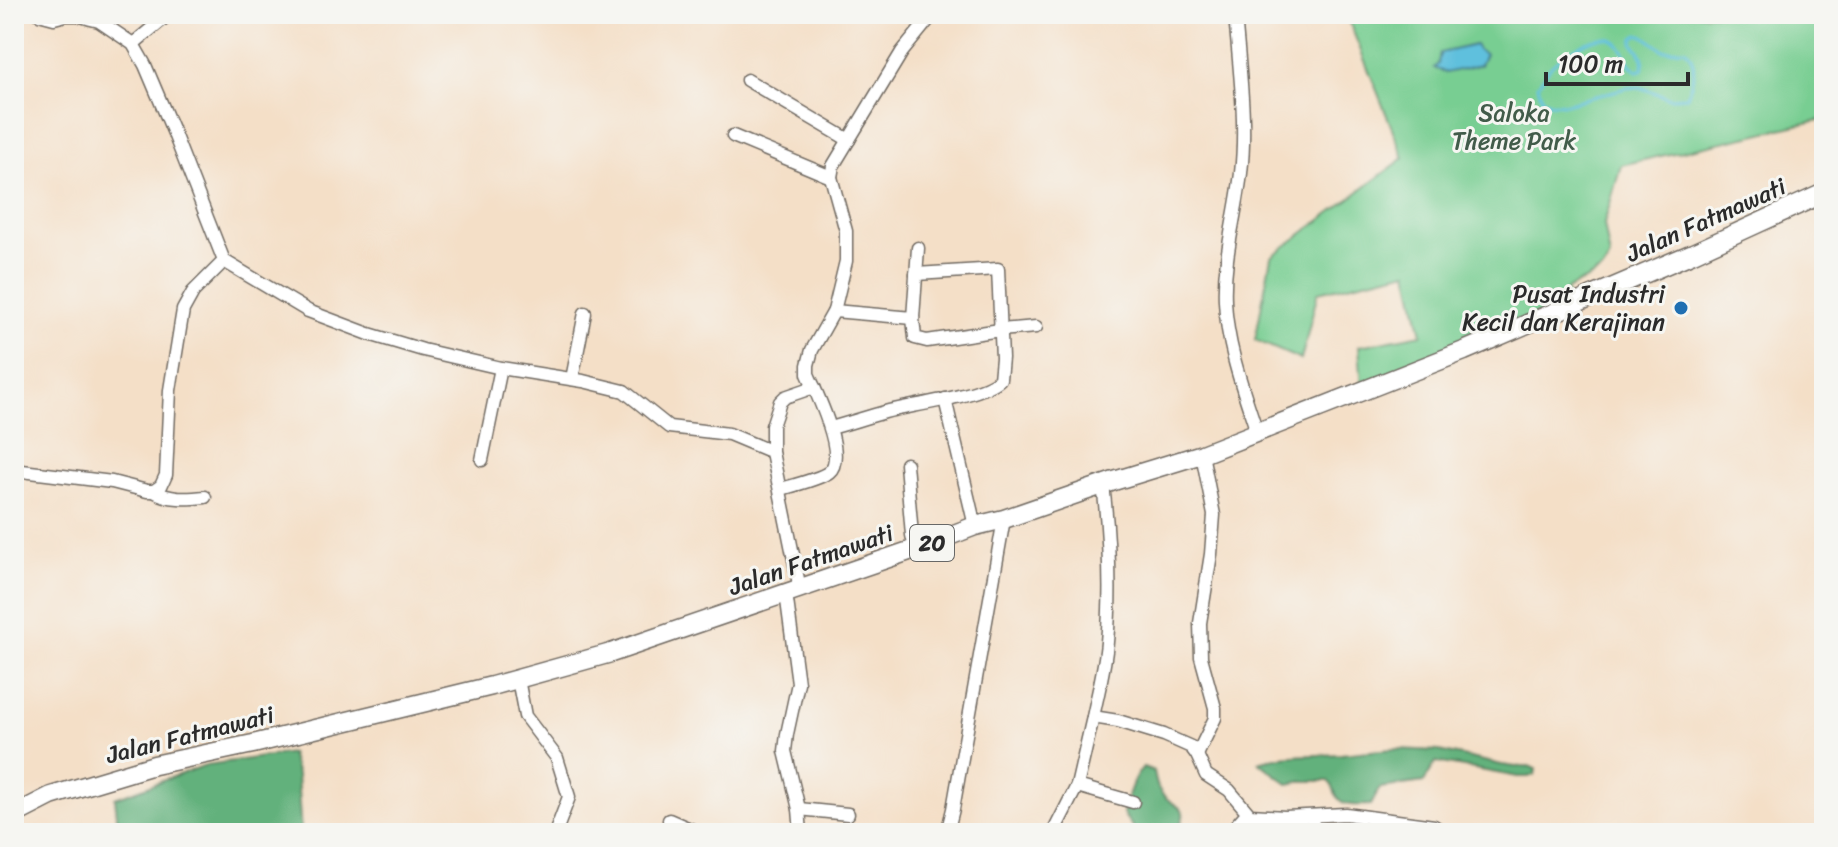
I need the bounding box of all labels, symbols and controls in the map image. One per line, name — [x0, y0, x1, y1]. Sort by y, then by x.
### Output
scale bar — [1546, 36, 1688, 86]
text: 100 m — [1558, 43, 1623, 85]
park label: Saloka Theme Park — [1452, 92, 1576, 162]
street label: Jalan Fatmawati — [1618, 166, 1793, 274]
place label: Pusat Industri Kecil dan Kerajinan — [1462, 273, 1666, 343]
marker: Pusat Industri Kecil dan Kerajinan — [1672, 299, 1690, 317]
street label: Jalan Fatmawati — [722, 512, 899, 608]
road number: 20 — [910, 525, 954, 561]
street label: Jalan Fatmawati — [101, 694, 279, 776]

